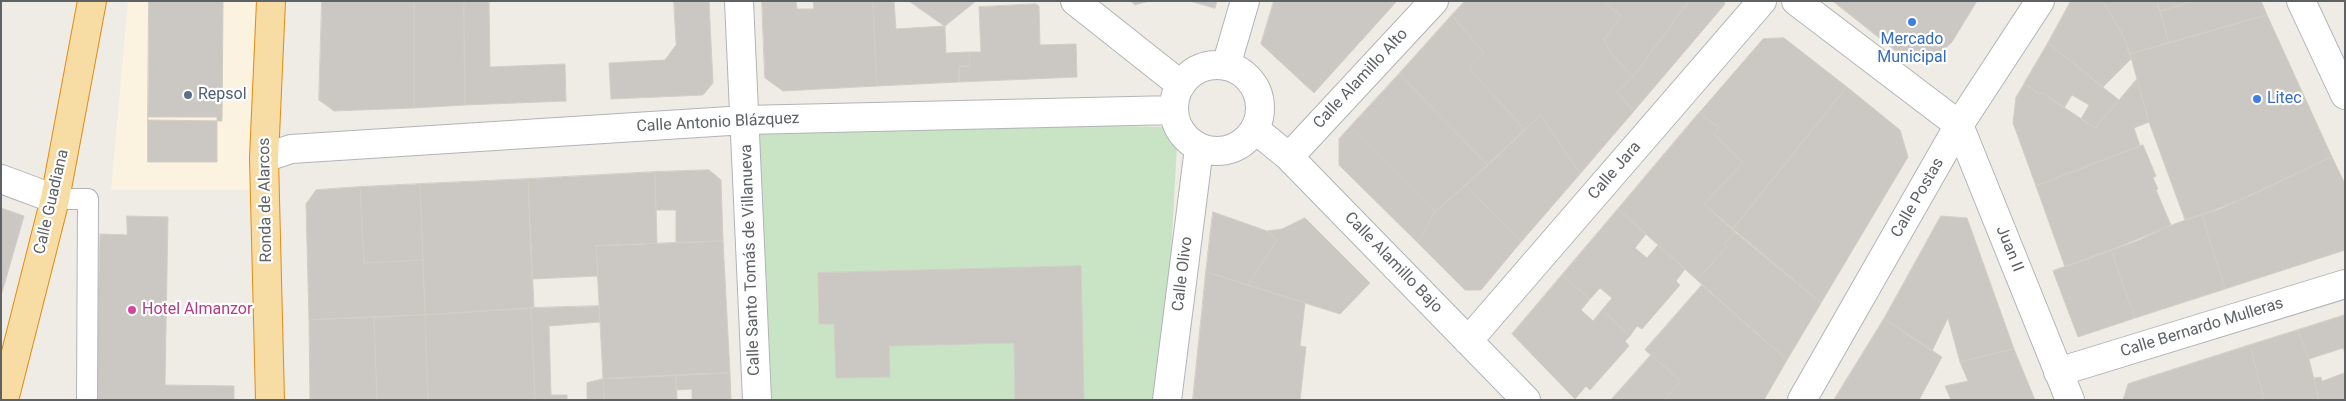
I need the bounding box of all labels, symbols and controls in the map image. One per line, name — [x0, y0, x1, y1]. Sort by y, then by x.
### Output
marker: Mercado Municipal — [1906, 16, 1918, 28]
street label: Calle Alamillo Alto — [1310, 25, 1412, 133]
place label: Mercado Municipal — [1877, 30, 1947, 68]
place label: Repsol — [198, 85, 247, 105]
marker: Repsol — [182, 89, 194, 101]
place label: Litec — [2267, 89, 2302, 109]
marker: Litec — [2251, 93, 2263, 105]
street label: Calle Antonio Blázquez — [636, 109, 800, 137]
street label: Ronda de Alarcos — [255, 137, 277, 263]
street label: Calle Jara — [1585, 138, 1645, 204]
street label: Calle Santo Tomás de Villanueva — [737, 144, 765, 376]
street label: Calle Guadiana — [31, 148, 73, 256]
street label: Calle Postas — [1887, 155, 1949, 241]
street label: Calle Alamillo Bajo — [1340, 209, 1446, 317]
street label: Juan II — [1991, 223, 2027, 275]
street label: Calle Olivo — [1169, 236, 1197, 312]
street label: Calle Bernardo Mulleras — [2118, 294, 2286, 362]
place label: Hotel Almanzor — [142, 300, 252, 320]
marker: Hotel Almanzor — [126, 304, 138, 316]

